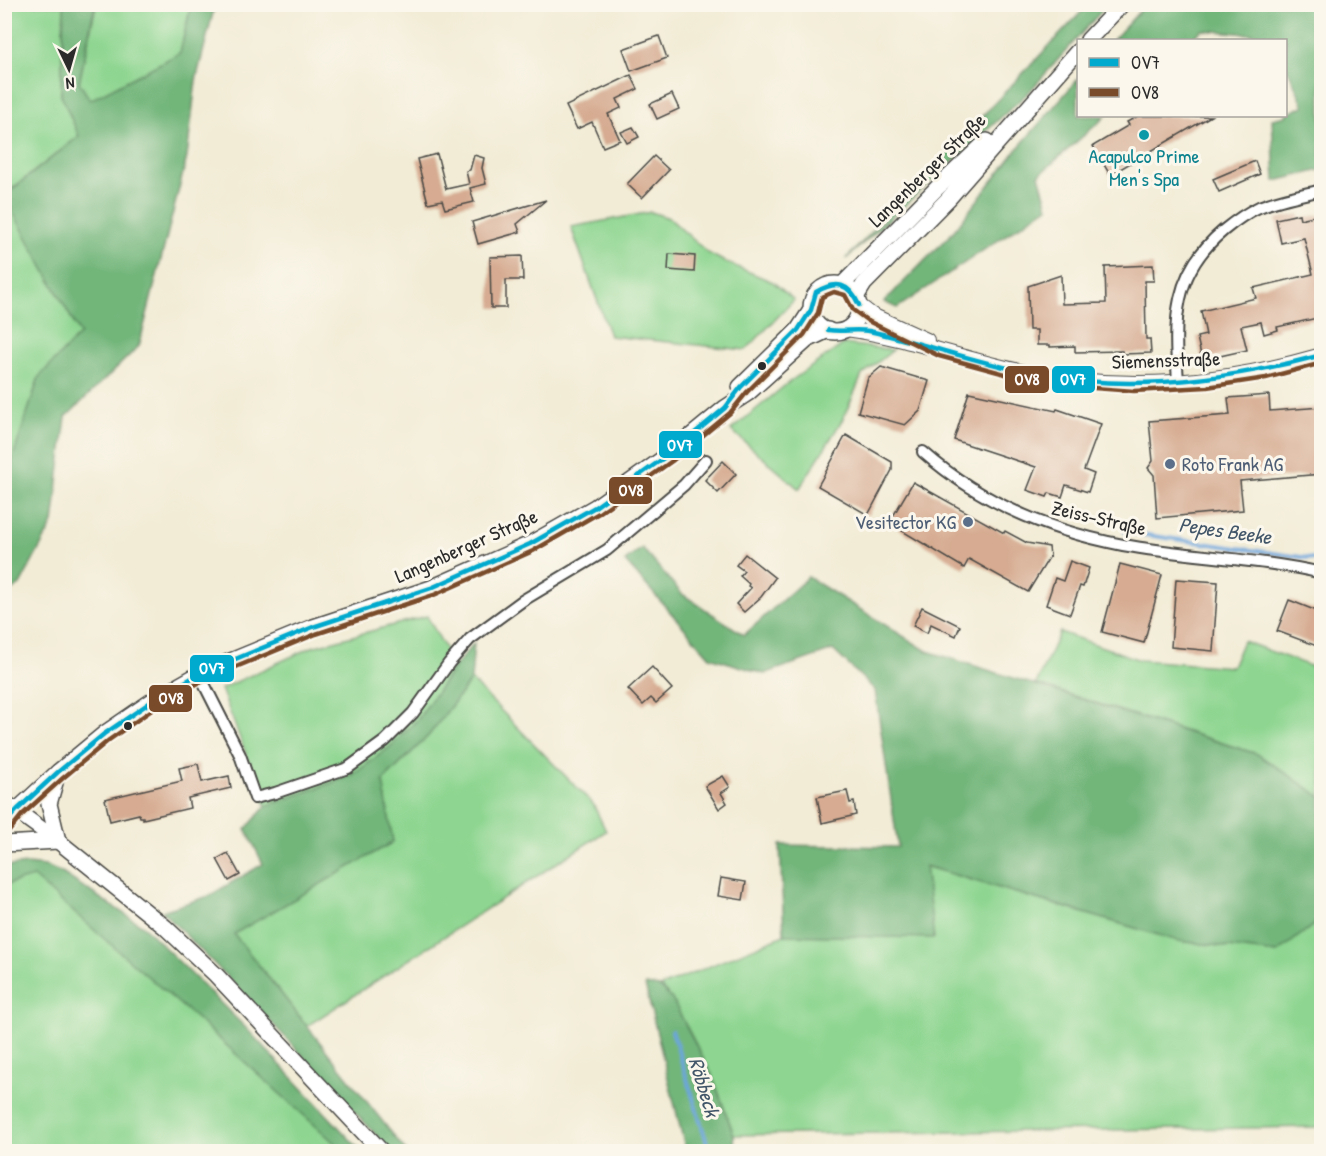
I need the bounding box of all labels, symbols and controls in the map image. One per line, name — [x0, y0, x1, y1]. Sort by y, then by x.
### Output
north arrow — [39, 39, 99, 99]
legend — [1077, 39, 1287, 117]
text: OV7 — [1131, 50, 1160, 75]
text: N — [65, 73, 76, 95]
text: OV8 — [1131, 80, 1159, 105]
street label: Langenberger Straße — [862, 107, 991, 233]
marker: Acapulco Prime Men's Spa — [1137, 128, 1151, 142]
place label: Acapulco Prime Men's Spa — [1088, 142, 1200, 192]
street label: Siemensstraße — [1111, 344, 1221, 375]
unlabelled marker — [756, 360, 768, 372]
line badge: OV8 — [1004, 365, 1050, 394]
line badge: OV7 — [1051, 365, 1096, 394]
text: OV8 — [1015, 368, 1039, 390]
text: OV7 — [1060, 368, 1086, 390]
line badge: OV7 — [658, 430, 703, 459]
text: OV7 — [667, 434, 693, 456]
place label: Roto Frank AG — [1182, 450, 1283, 477]
marker: Roto Frank AG — [1163, 457, 1177, 471]
line badge: OV8 — [608, 476, 653, 505]
text: OV8 — [619, 479, 643, 501]
street label: Zeiss-Straße — [1049, 494, 1149, 541]
street label: Langenberger Straße — [390, 502, 541, 589]
place label: Vesitector KG — [855, 508, 956, 535]
water label: Pepes Beeke — [1177, 510, 1275, 552]
marker: Vesitector KG — [961, 515, 975, 529]
line badge: OV7 — [189, 654, 235, 683]
text: OV7 — [199, 657, 225, 679]
line badge: OV8 — [148, 684, 193, 713]
text: OV8 — [159, 687, 183, 709]
unlabelled marker — [122, 720, 134, 732]
water label: Röbbeck — [682, 1054, 728, 1122]

